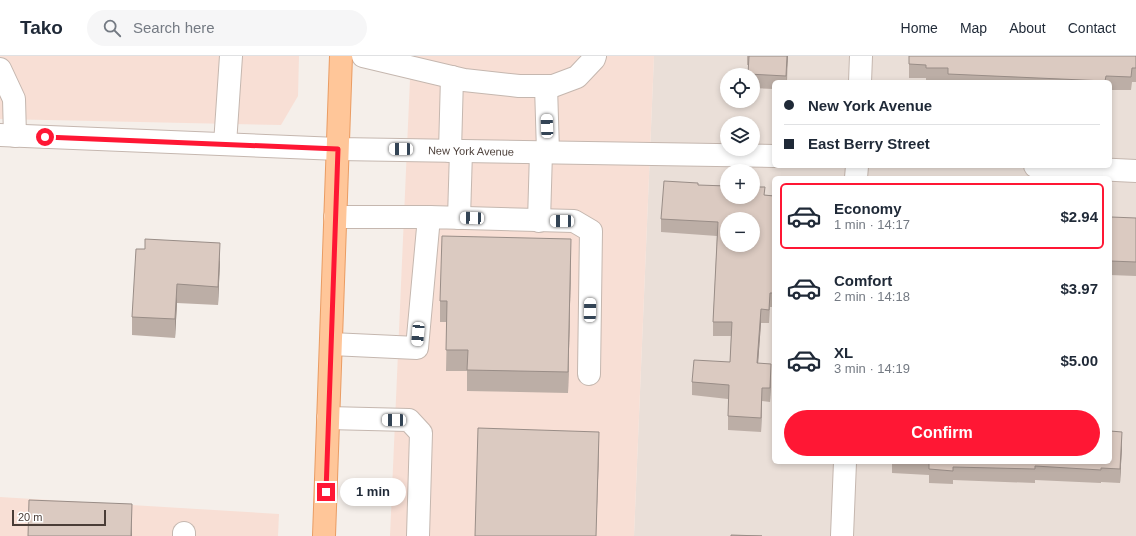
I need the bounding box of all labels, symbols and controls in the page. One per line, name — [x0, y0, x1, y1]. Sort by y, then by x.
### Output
search box — [87, 10, 367, 46]
text: Tako — [20, 17, 63, 38]
icon: search — [101, 17, 123, 39]
text: Search here — [133, 19, 215, 36]
text: Home — [901, 20, 938, 36]
text: Map — [960, 20, 987, 36]
text: About — [1009, 20, 1046, 36]
text: Contact — [1068, 20, 1116, 36]
map controls — [720, 68, 760, 252]
button: locate — [720, 68, 760, 108]
text: New York Avenue — [808, 97, 932, 114]
car — [541, 114, 553, 138]
button: layers — [720, 116, 760, 156]
route start — [36, 128, 54, 146]
text: East Berry Street — [808, 135, 930, 152]
car — [389, 143, 413, 155]
street label: New York Avenue — [428, 144, 514, 158]
button: + — [720, 164, 760, 204]
icon: car — [786, 198, 822, 234]
text: Economy — [834, 200, 902, 217]
text: $2.94 — [1060, 208, 1098, 225]
car — [460, 212, 484, 224]
button: − — [720, 212, 760, 252]
car — [550, 215, 574, 227]
text: 1 min · 14:17 — [834, 217, 910, 232]
icon: car — [786, 270, 822, 306]
text: Comfort — [834, 272, 892, 289]
text: $3.97 — [1060, 280, 1098, 297]
text: 2 min · 14:18 — [834, 289, 910, 304]
car — [584, 298, 596, 322]
car — [411, 322, 425, 346]
icon: car — [786, 342, 822, 378]
text: XL — [834, 344, 853, 361]
text: $5.00 — [1060, 352, 1098, 369]
text: 3 min · 14:19 — [834, 361, 910, 376]
button: Confirm — [784, 410, 1100, 456]
car — [382, 414, 406, 426]
callout: 1 min — [340, 478, 406, 506]
route end — [317, 483, 335, 501]
text: 1 min — [356, 484, 390, 499]
scale bar — [12, 508, 106, 527]
text: 20 m — [18, 511, 42, 523]

